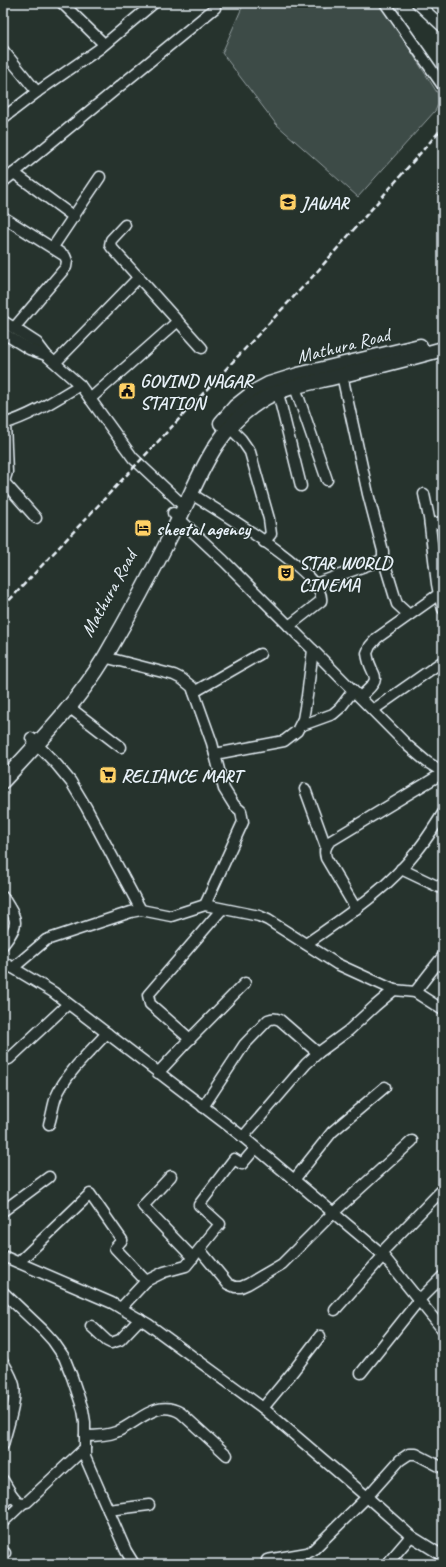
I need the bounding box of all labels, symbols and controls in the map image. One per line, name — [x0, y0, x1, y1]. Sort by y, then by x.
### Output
place label: JAWAR — [299, 191, 351, 215]
school or university icon: JAWAR — [278, 192, 298, 212]
street label: Mathura Road — [294, 322, 396, 369]
place label: GOVIND NAGAR STATION — [140, 369, 255, 415]
public building icon: GOVIND NAGAR STATION — [117, 381, 137, 401]
place label: sheetal agency — [156, 517, 252, 541]
hotel icon: sheetal agency — [133, 518, 153, 538]
street label: Mathura Road — [75, 543, 144, 641]
place label: STAR WORLD CINEMA — [299, 551, 394, 597]
theatre icon: STAR WORLD CINEMA — [276, 563, 296, 583]
place label: RELIANCE MART — [121, 764, 246, 788]
supermarket icon: RELIANCE MART — [98, 765, 118, 785]

